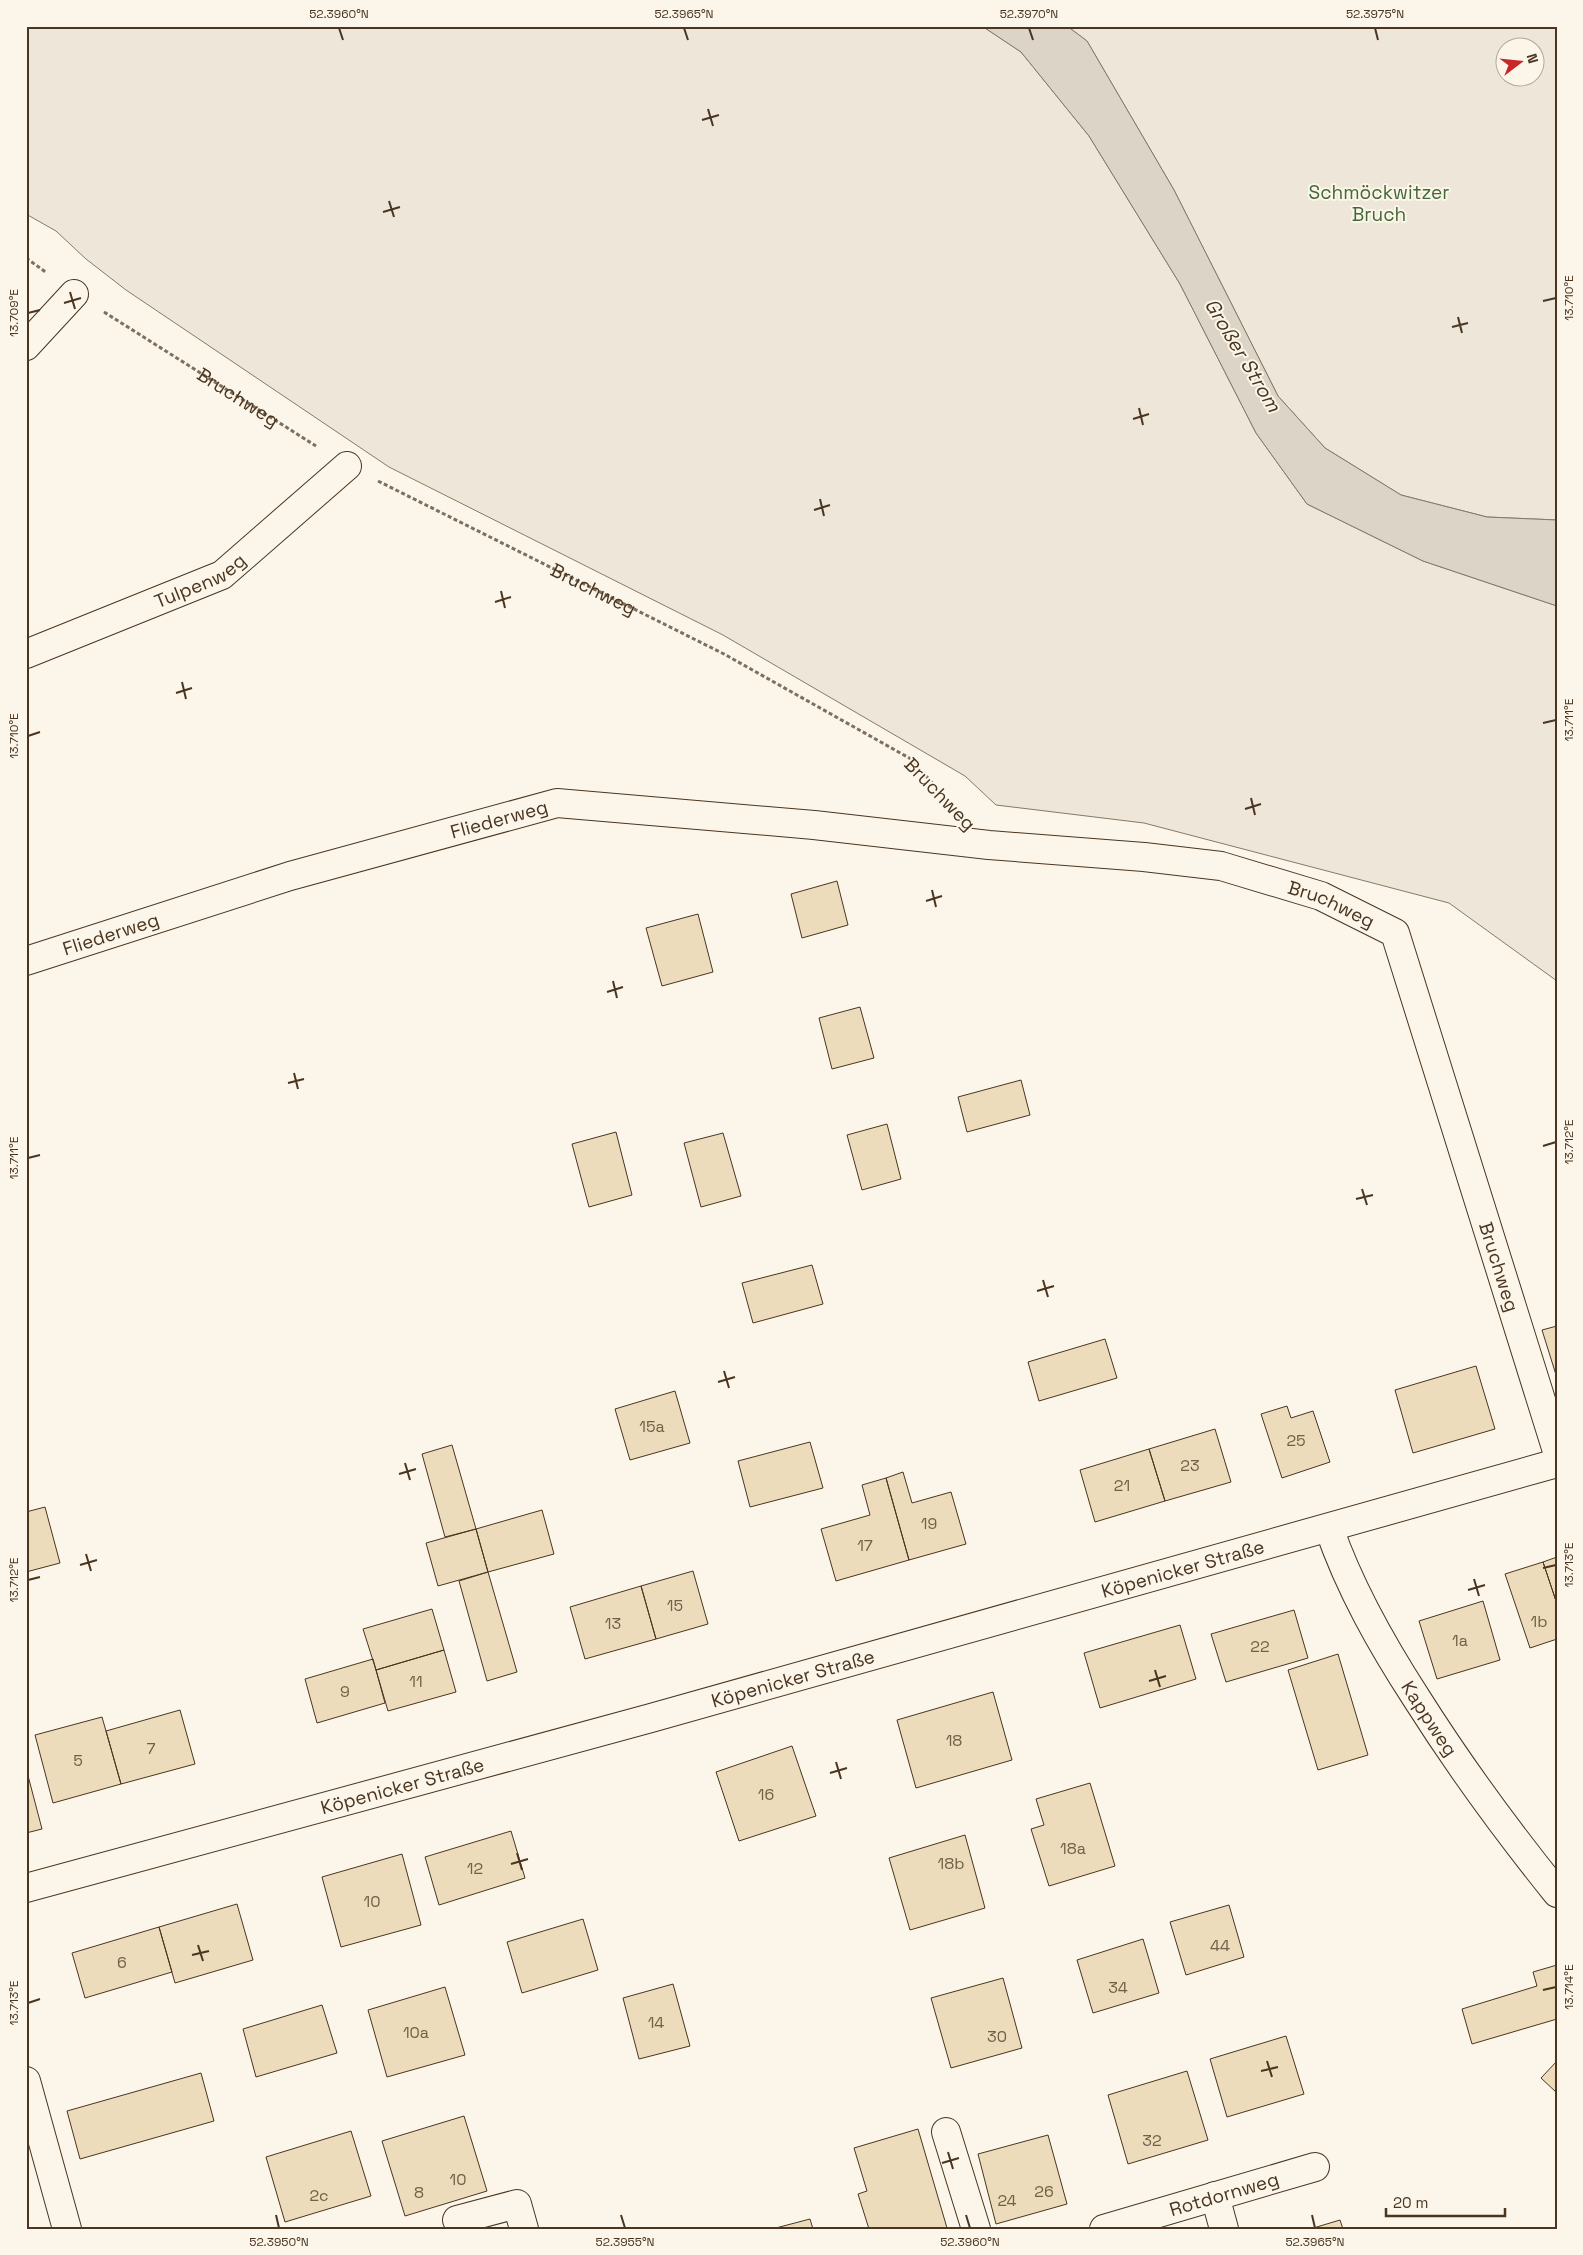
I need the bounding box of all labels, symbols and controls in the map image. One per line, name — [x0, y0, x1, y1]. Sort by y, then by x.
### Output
text: 52.3960°N — [309, 6, 369, 22]
text: 52.3965°N — [654, 6, 714, 22]
text: 52.3970°N — [1000, 6, 1058, 22]
text: 52.3975°N — [1346, 6, 1404, 22]
north arrow — [1496, 38, 1546, 88]
text: N — [1523, 51, 1542, 65]
park label: Schmöckwitzer Bruch — [1309, 180, 1449, 227]
text: 13.710°E — [1561, 275, 1577, 321]
text: 13.709°E — [6, 289, 22, 337]
water label: Großer Strom — [1199, 293, 1288, 417]
street label: Bruchweg — [192, 362, 284, 432]
street label: Tulpenweg — [150, 548, 251, 614]
street label: Bruchweg — [546, 557, 641, 621]
text: 13.711°E — [1561, 698, 1577, 741]
text: 13.710°E — [6, 713, 22, 759]
street label: Bruchweg — [899, 752, 981, 836]
street label: Fliederweg — [447, 794, 551, 844]
street label: Bruchweg — [1285, 874, 1379, 933]
street label: Fliederweg — [59, 907, 162, 961]
text: 13.712°E — [1561, 1119, 1577, 1165]
text: 13.711°E — [6, 1136, 22, 1179]
street label: Bruchweg — [1474, 1219, 1525, 1315]
house number: 15a — [639, 1416, 665, 1437]
house number: 25 — [1286, 1430, 1306, 1451]
house number: 23 — [1180, 1455, 1200, 1476]
house number: 21 — [1114, 1475, 1130, 1496]
house number: 19 — [921, 1513, 937, 1534]
street label: Köpenicker Straße — [1098, 1534, 1267, 1603]
house number: 17 — [857, 1535, 873, 1556]
text: 13.713°E — [1561, 1542, 1577, 1588]
text: 13.712°E — [6, 1557, 22, 1603]
house number: 15 — [667, 1595, 683, 1616]
house number: 1b — [1531, 1611, 1548, 1632]
house number: 13 — [605, 1613, 621, 1634]
house number: 1a — [1452, 1630, 1468, 1651]
house number: 22 — [1250, 1636, 1270, 1657]
street label: Köpenicker Straße — [708, 1643, 877, 1713]
house number: 11 — [409, 1671, 423, 1692]
street label: Kappweg — [1396, 1676, 1464, 1761]
house number: 9 — [340, 1681, 350, 1702]
house number: 18 — [946, 1730, 962, 1751]
house number: 7 — [146, 1738, 156, 1759]
house number: 5 — [73, 1750, 83, 1771]
street label: Köpenicker Straße — [318, 1751, 487, 1820]
house number: 16 — [758, 1784, 774, 1805]
house number: 18a — [1060, 1838, 1086, 1859]
house number: 18b — [938, 1853, 964, 1874]
house number: 12 — [467, 1858, 483, 1879]
house number: 10 — [364, 1891, 380, 1912]
house number: 44 — [1210, 1935, 1230, 1956]
house number: 6 — [117, 1952, 127, 1973]
text: 13.714°E — [1561, 1964, 1577, 2010]
house number: 34 — [1108, 1977, 1128, 1998]
text: 13.713°E — [6, 1980, 22, 2026]
house number: 14 — [648, 2012, 664, 2033]
house number: 10a — [403, 2022, 429, 2043]
house number: 30 — [987, 2026, 1007, 2047]
house number: 32 — [1142, 2130, 1162, 2151]
street label: Rotdornweg — [1166, 2166, 1282, 2222]
house number: 10 — [450, 2169, 466, 2190]
house number: 26 — [1034, 2181, 1054, 2202]
house number: 8 — [414, 2182, 424, 2203]
house number: 2c — [309, 2185, 329, 2206]
scale bar — [1386, 2185, 1504, 2217]
house number: 24 — [997, 2190, 1017, 2211]
text: 20 m — [1393, 2193, 1428, 2212]
text: 52.3950°N — [249, 2234, 309, 2250]
text: 52.3955°N — [596, 2234, 654, 2250]
text: 52.3960°N — [940, 2234, 1000, 2250]
text: 52.3965°N — [1285, 2234, 1345, 2250]

